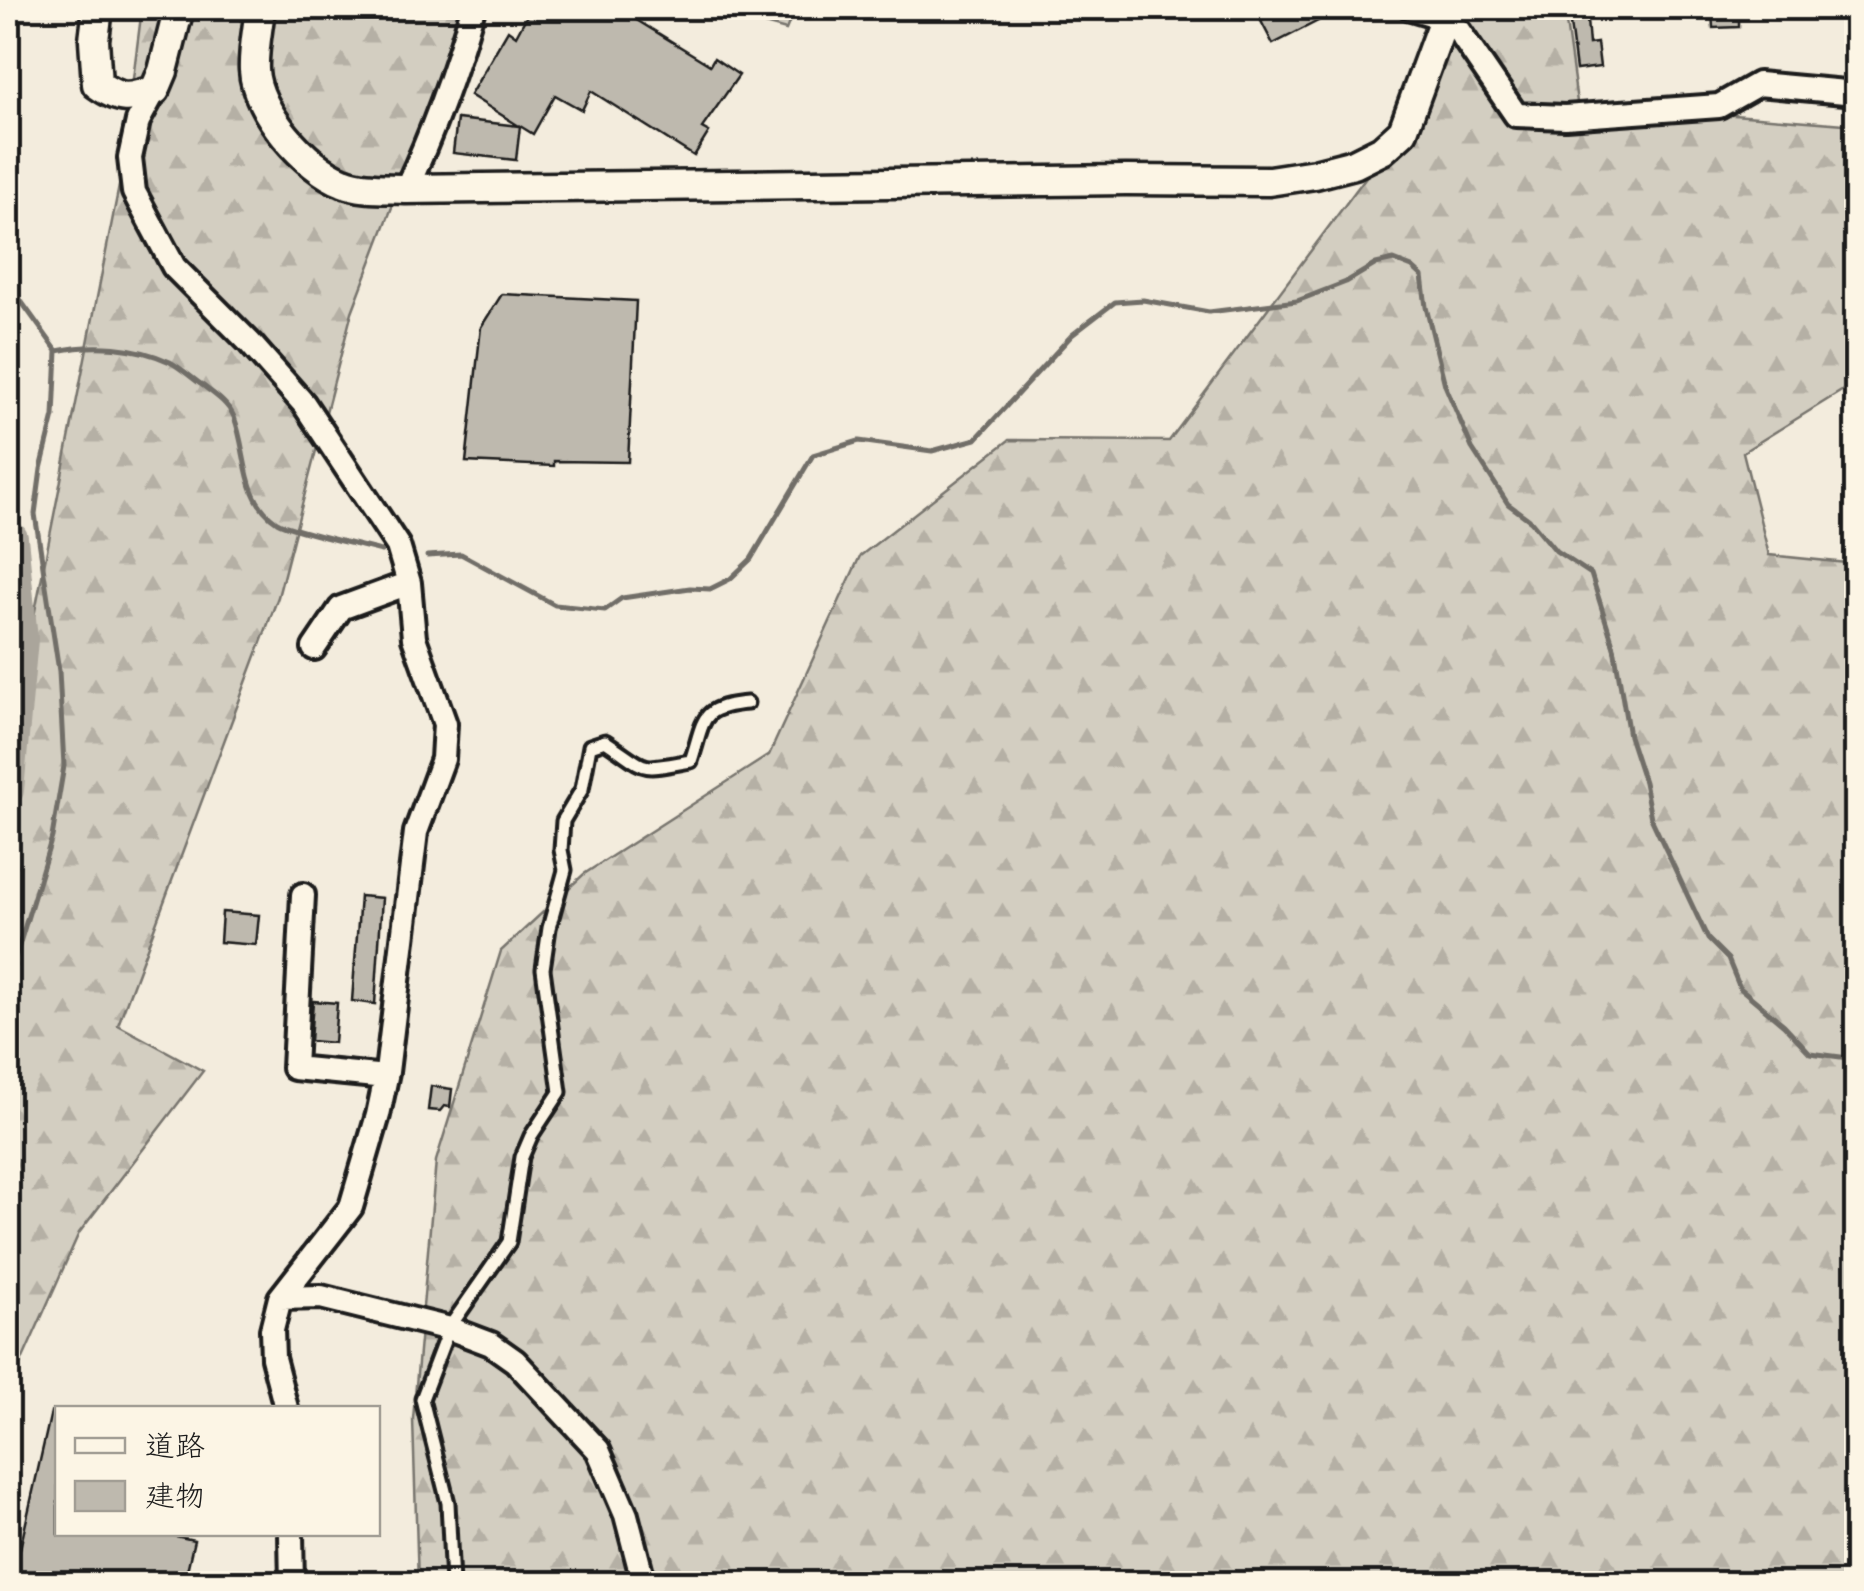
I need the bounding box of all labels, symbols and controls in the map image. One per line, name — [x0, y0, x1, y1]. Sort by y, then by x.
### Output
legend — [55, 1406, 380, 1536]
text: 道路 — [145, 1425, 205, 1466]
text: 建物 — [145, 1475, 205, 1516]

